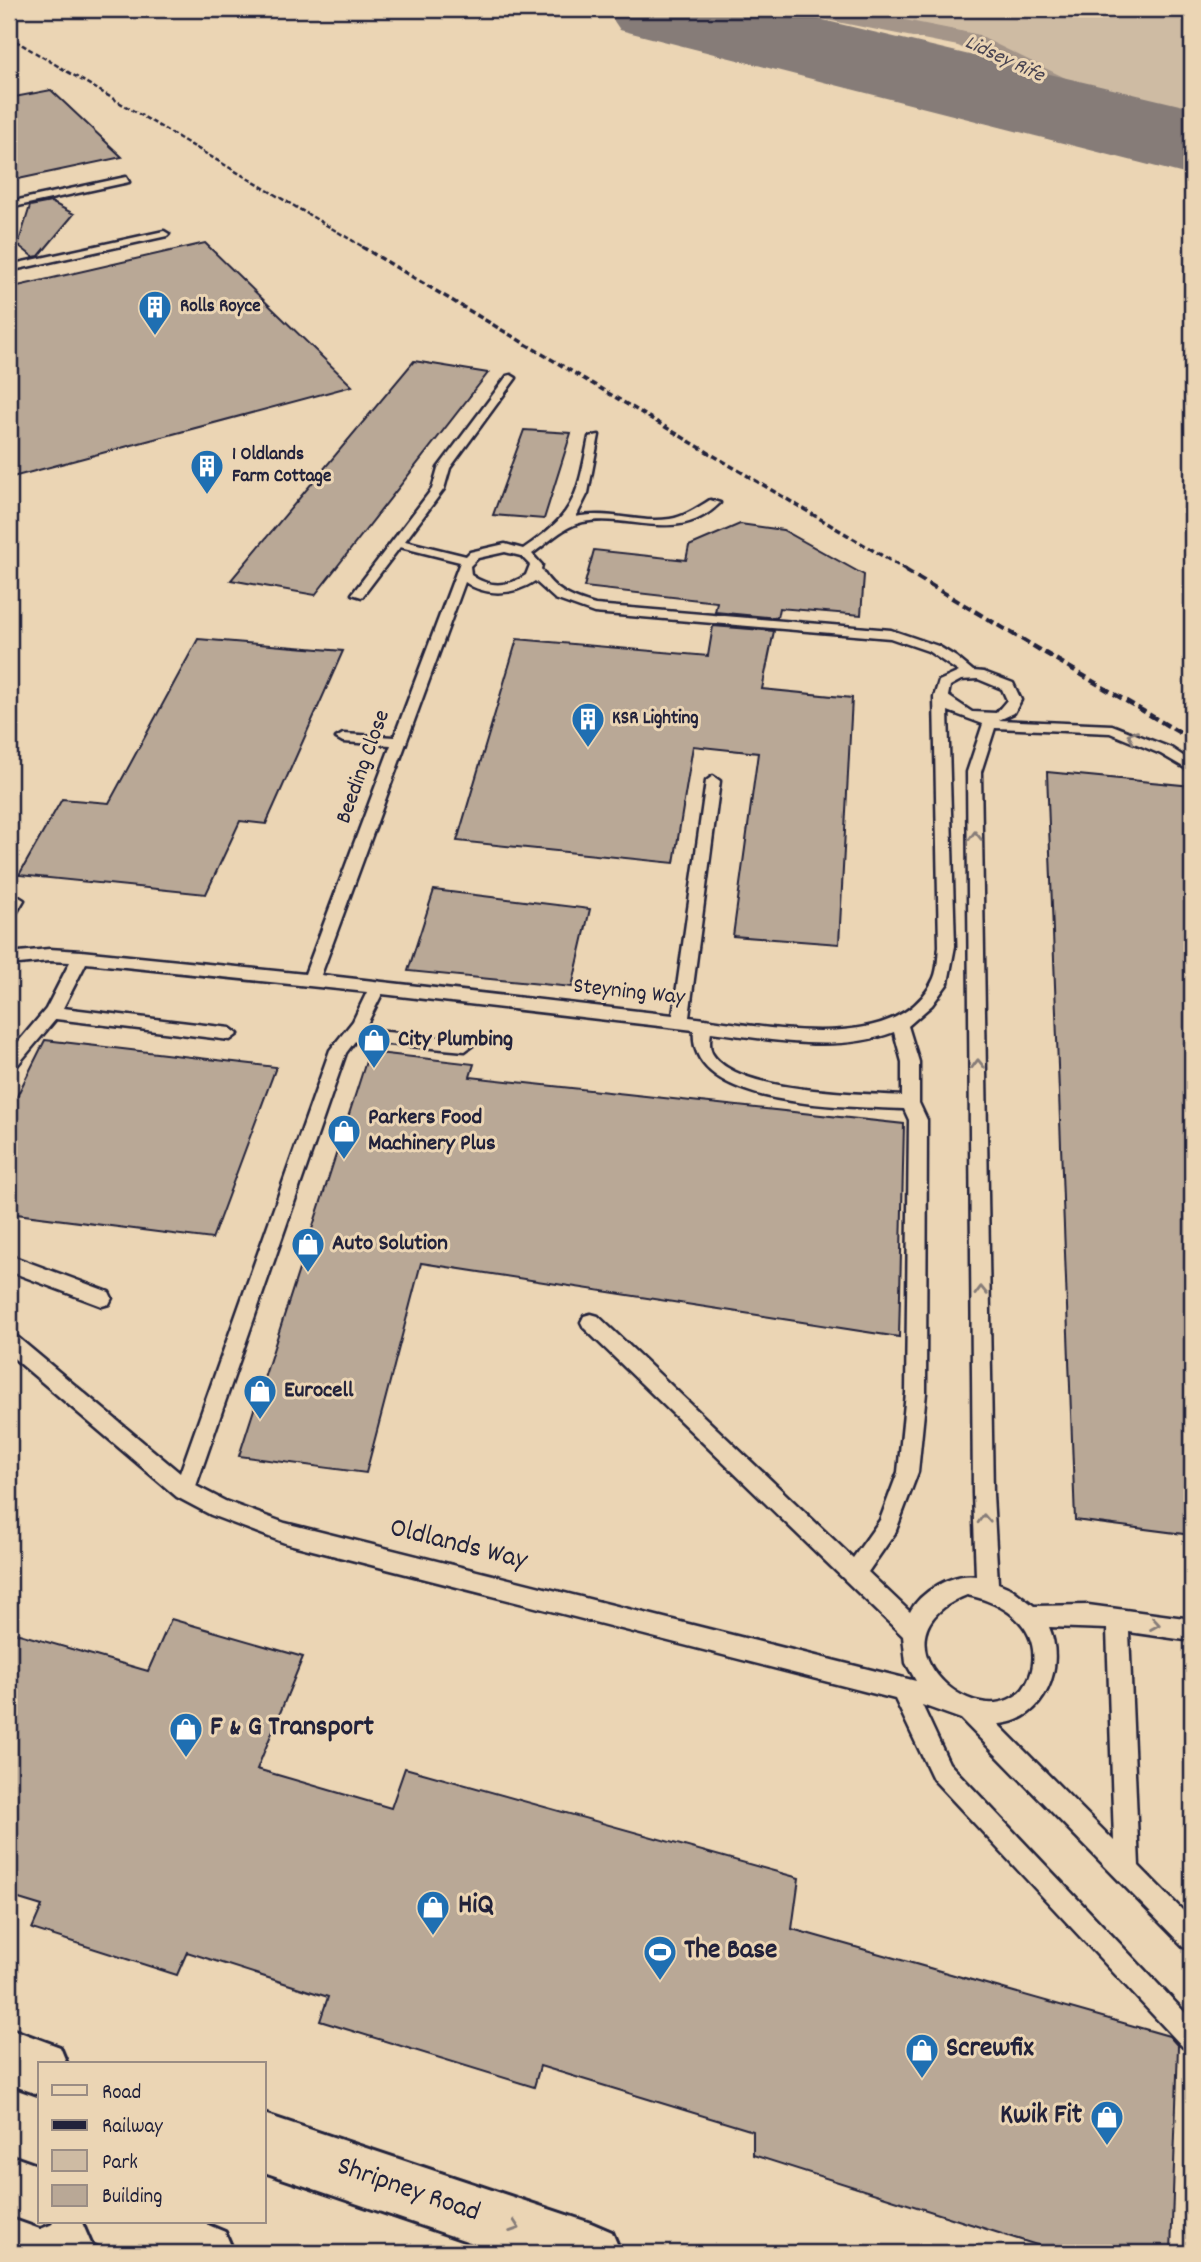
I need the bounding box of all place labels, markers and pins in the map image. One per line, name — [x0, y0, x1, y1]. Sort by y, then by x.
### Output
building icon: Rolls Royce — [136, 288, 174, 337]
place label: Rolls Royce — [180, 294, 261, 321]
place label: 1 Oldlands Farm Cottage — [232, 442, 331, 491]
building icon: 1 Oldlands Farm Cottage — [188, 447, 226, 496]
building icon: KSR Lighting — [569, 700, 607, 749]
place label: KSR Lighting — [612, 706, 699, 733]
shop icon: City Plumbing — [355, 1021, 393, 1070]
place label: City Plumbing — [398, 1024, 513, 1057]
place label: Parkers Food Machinery Plus — [368, 1102, 496, 1161]
shop icon: Parkers Food Machinery Plus — [325, 1112, 363, 1161]
shop icon: Auto Solution — [289, 1225, 327, 1274]
place label: Auto Solution — [332, 1228, 448, 1261]
shop icon: Eurocell — [241, 1372, 279, 1421]
place label: Eurocell — [284, 1375, 354, 1408]
place label: F & G Transport — [210, 1709, 374, 1749]
shop icon: F & G Transport — [167, 1710, 205, 1759]
place label: HiQ — [458, 1887, 494, 1927]
shop icon: HiQ — [414, 1888, 452, 1937]
place label: The Base — [684, 1932, 777, 1972]
sports icon: The Base — [641, 1933, 679, 1982]
place label: Screwfix — [946, 2030, 1034, 2070]
shop icon: Screwfix — [903, 2031, 941, 2080]
place label: Kwik Fit — [1000, 2097, 1083, 2137]
shop icon: Kwik Fit — [1088, 2098, 1126, 2147]

